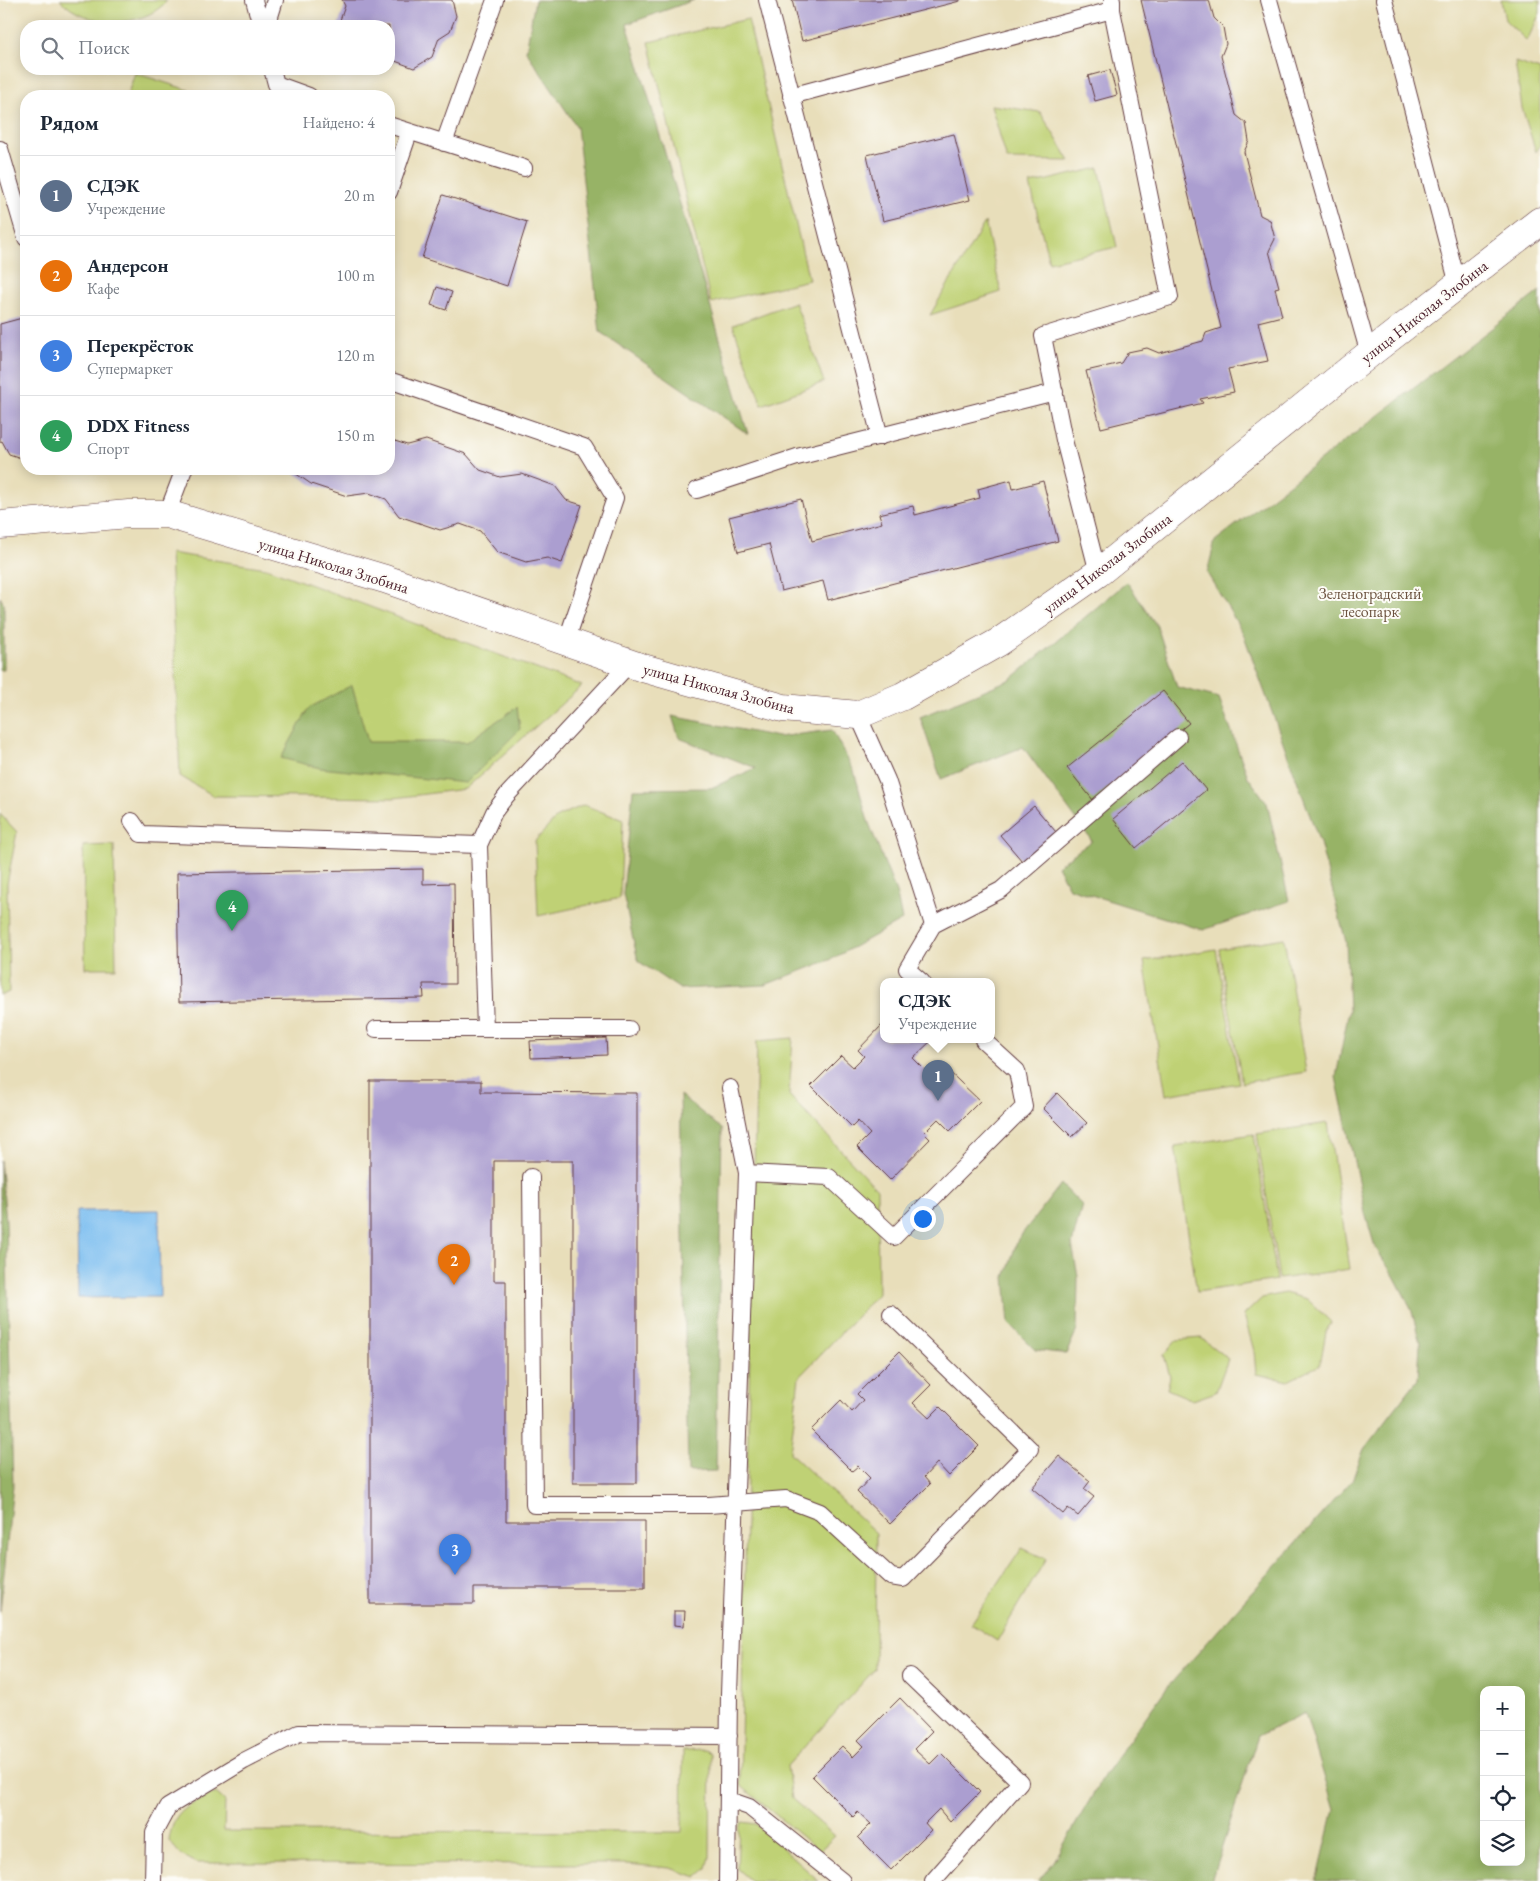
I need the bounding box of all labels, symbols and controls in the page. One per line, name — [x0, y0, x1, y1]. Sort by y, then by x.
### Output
search box — [20, 20, 395, 75]
icon: search — [38, 34, 66, 62]
text: Поиск — [78, 35, 130, 60]
text: Рядом — [40, 109, 99, 136]
text: Найдено: 4 — [303, 112, 375, 133]
text: СДЭК — [87, 173, 140, 198]
text: 1 — [52, 185, 60, 206]
text: 20 m — [344, 185, 375, 206]
text: Учреждение — [87, 198, 165, 219]
text: Андерсон — [87, 253, 168, 278]
street label: улица Николая Злобина — [1356, 255, 1493, 368]
text: 2 — [52, 265, 60, 286]
text: 100 m — [336, 265, 375, 286]
text: Кафе — [87, 278, 120, 299]
text: Перекрёсток — [87, 333, 194, 358]
text: 3 — [52, 345, 60, 366]
text: 120 m — [336, 345, 375, 366]
text: Супермаркет — [87, 358, 173, 379]
text: DDX Fitness — [87, 413, 190, 438]
text: 4 — [52, 425, 60, 446]
text: 150 m — [336, 425, 375, 446]
text: Спорт — [87, 438, 129, 459]
street label: улица Николая Злобина — [1039, 508, 1176, 619]
street label: улица Николая Злобина — [256, 533, 412, 598]
park label: Зеленоградский лесопарк — [1319, 583, 1422, 622]
street label: улица Николая Злобина — [641, 658, 797, 719]
pin: 4 — [216, 890, 248, 931]
popup — [880, 978, 995, 1043]
text: СДЭК — [898, 988, 951, 1013]
text: Учреждение — [898, 1013, 977, 1034]
pin: 1 — [922, 1060, 954, 1101]
your location — [910, 1206, 936, 1232]
pin: 2 — [438, 1244, 470, 1285]
pin: 3 — [439, 1534, 471, 1575]
map controls — [1480, 1686, 1525, 1866]
button: + — [1480, 1686, 1525, 1731]
button: − — [1480, 1731, 1525, 1776]
button: locate — [1480, 1776, 1525, 1821]
button: layers — [1480, 1821, 1525, 1866]

